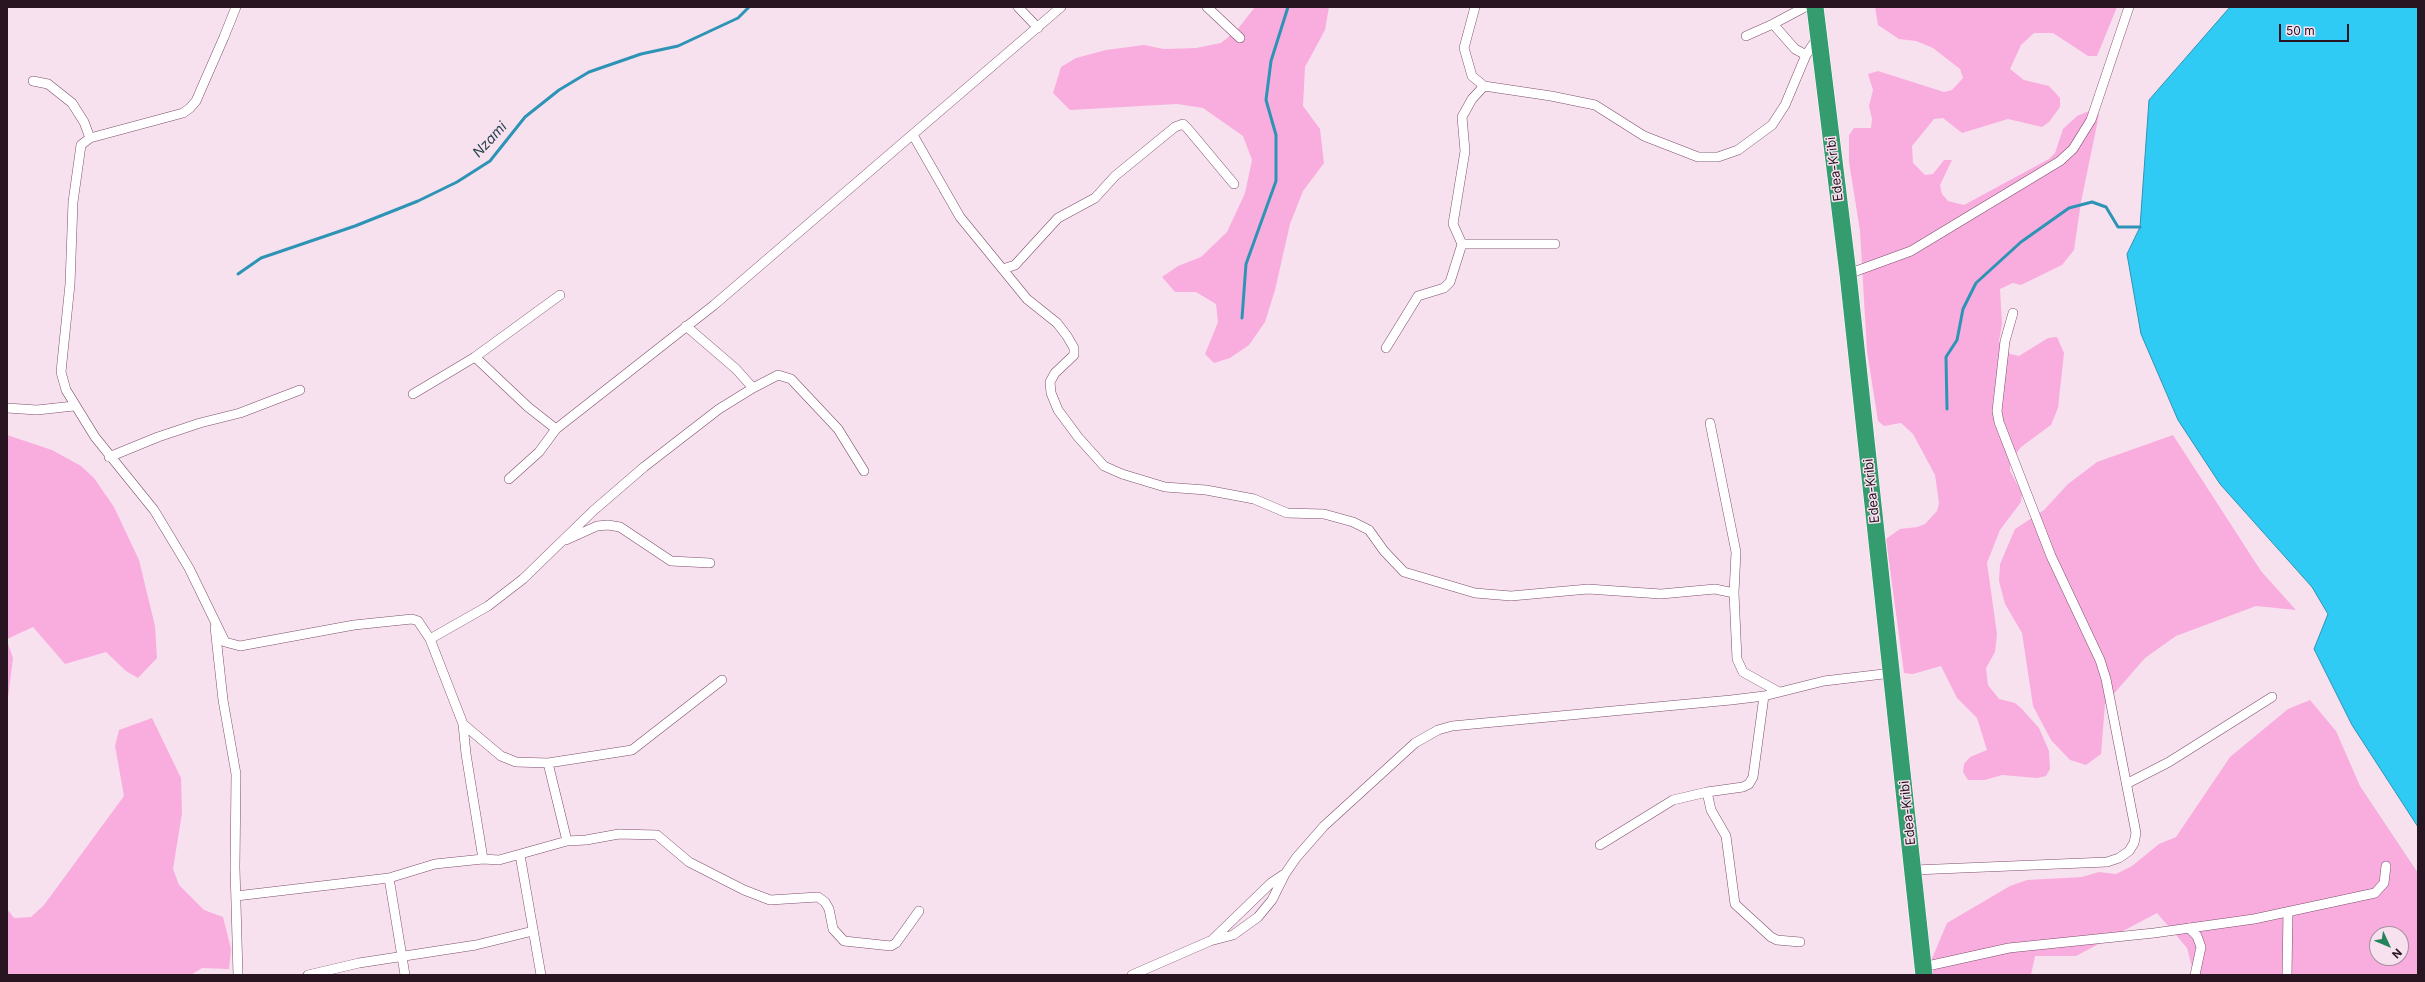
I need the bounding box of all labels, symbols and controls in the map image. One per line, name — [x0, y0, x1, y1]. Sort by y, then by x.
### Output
scale bar — [2281, 16, 2351, 42]
text: 50 m — [2286, 23, 2315, 38]
water label: Nzami — [469, 119, 511, 161]
street label: Edea-Kribi — [1823, 136, 1847, 202]
street label: Edea-Kribi — [1861, 458, 1883, 524]
street label: Edea-Kribi — [1897, 780, 1919, 846]
north arrow — [2369, 926, 2409, 966]
text: N — [2389, 946, 2405, 962]

